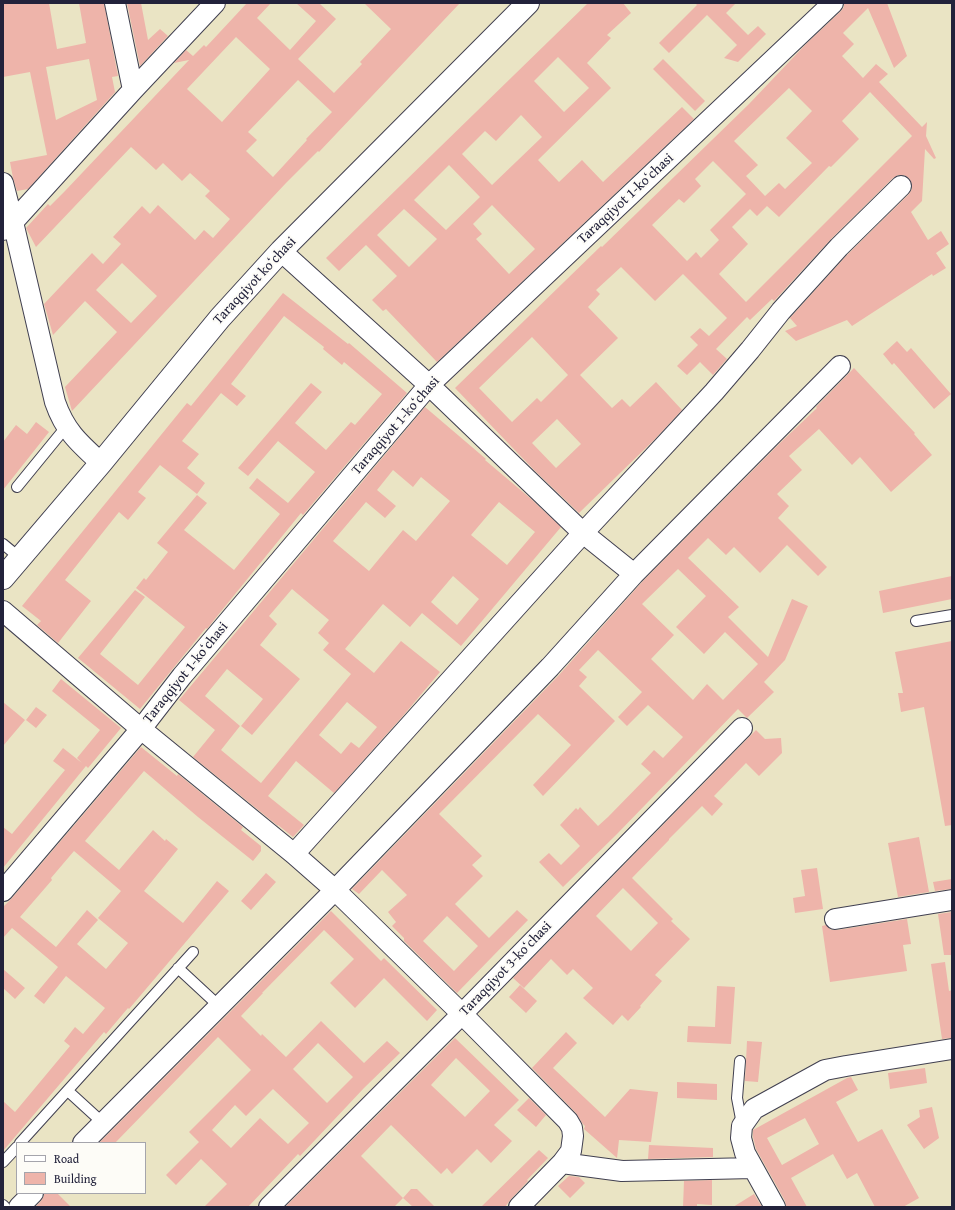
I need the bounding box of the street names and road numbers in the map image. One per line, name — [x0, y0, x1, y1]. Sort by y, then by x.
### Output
street label: Taraqqiyot 1-koʻchasi — [574, 150, 678, 248]
street label: Taraqqiyot koʻchasi — [210, 234, 300, 328]
street label: Taraqqiyot 1-koʻchasi — [349, 373, 443, 479]
street label: Taraqqiyot 1-koʻchasi — [140, 619, 232, 727]
street label: Taraqqiyot 3-koʻchasi — [456, 918, 556, 1020]

